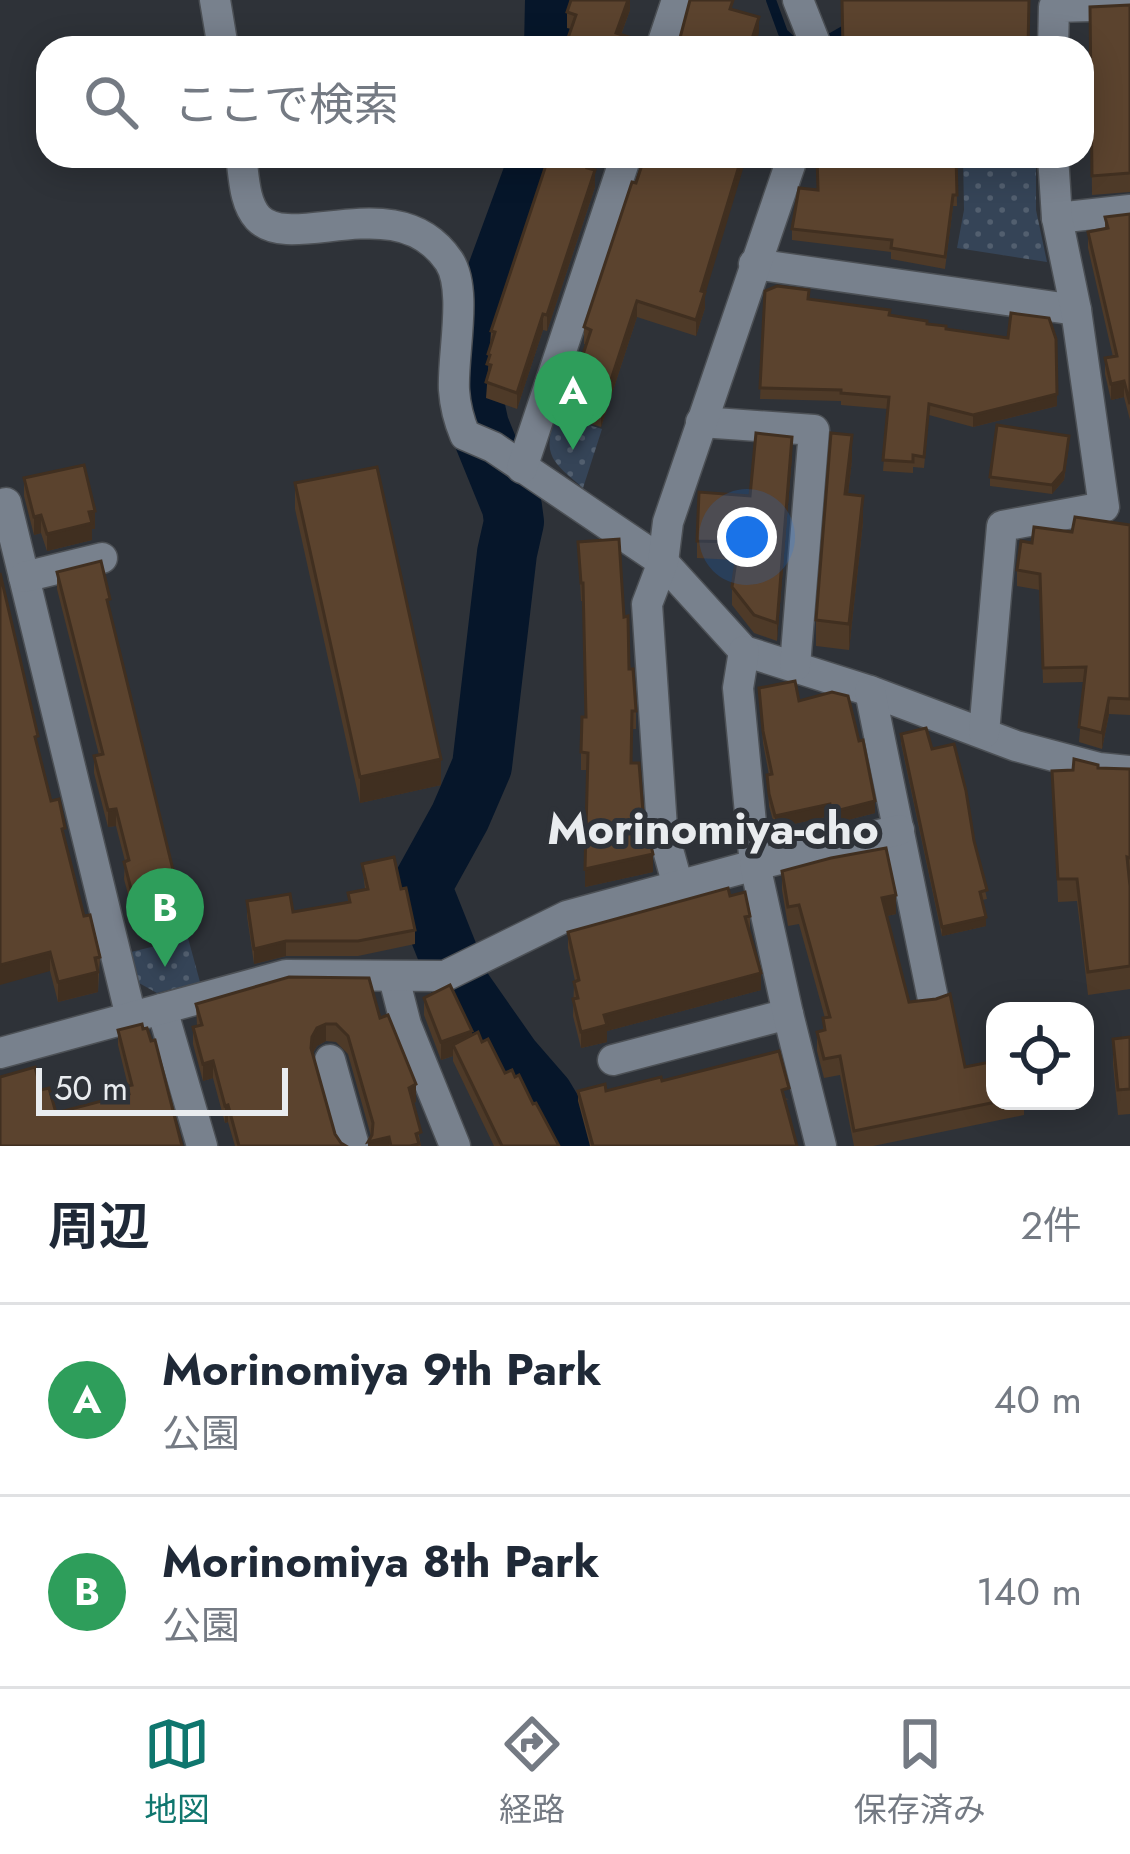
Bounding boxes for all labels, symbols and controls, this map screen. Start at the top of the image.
search box [36,36,1094,168]
icon: search [78,69,144,135]
text: ここで検索 [174,72,399,137]
pin: A [534,351,612,450]
your location [717,507,777,567]
district label: Morinomiya-cho [547,796,879,861]
pin: B [126,868,204,967]
map controls [986,1002,1094,1110]
button: locate [986,1002,1094,1110]
scale bar [36,1062,288,1115]
text: 50 m [54,1065,128,1112]
text: 周辺 [48,1189,150,1263]
text: 2件 [1021,1197,1082,1254]
text: Morinomiya 9th Park [162,1337,601,1402]
text: A [73,1371,101,1428]
text: 40 m [994,1371,1082,1428]
text: 公園 [162,1405,240,1462]
text: Morinomiya 8th Park [162,1529,600,1594]
text: B [74,1563,100,1620]
text: 140 m [976,1563,1082,1620]
text: 公園 [162,1597,240,1654]
tab: 地図 [144,1711,210,1833]
tab: 経路 [499,1711,565,1833]
tab: 保存済み [854,1711,986,1833]

